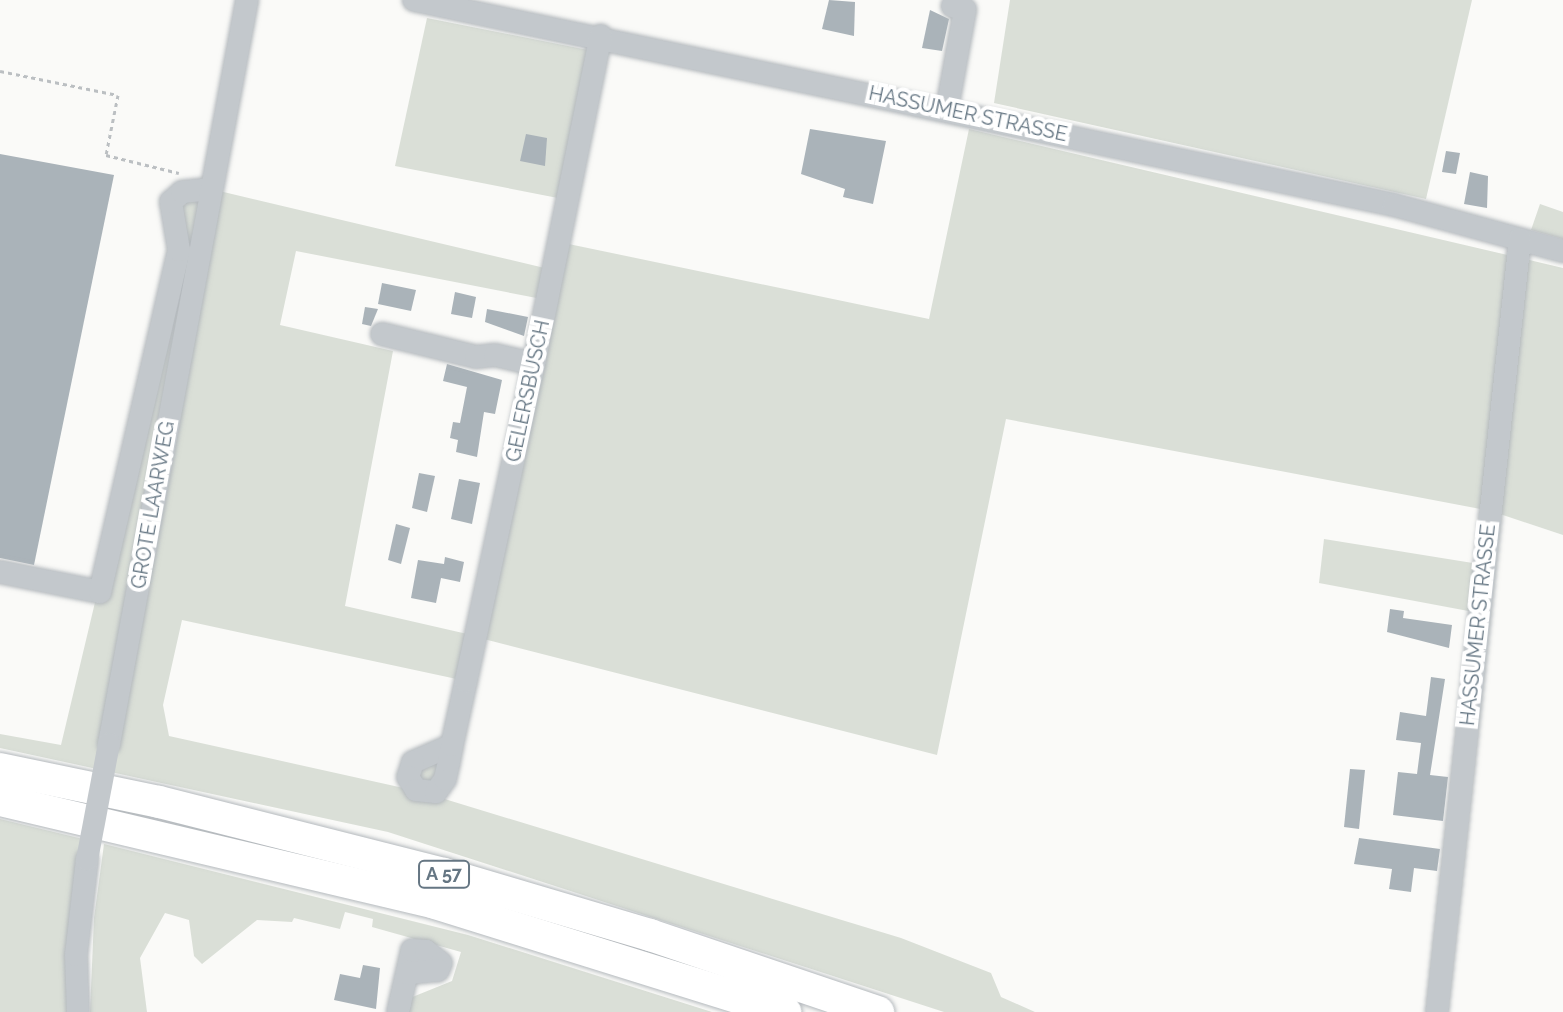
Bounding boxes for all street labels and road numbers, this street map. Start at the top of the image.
street label: HASSUMER STRASSE [867,81,1069,147]
street label: GELERSBUSCH [501,318,555,464]
street label: GROTE LAARWEG [126,419,180,591]
street label: HASSUMER STRASSE [1455,523,1501,727]
road number: A 57 [416,860,472,888]

